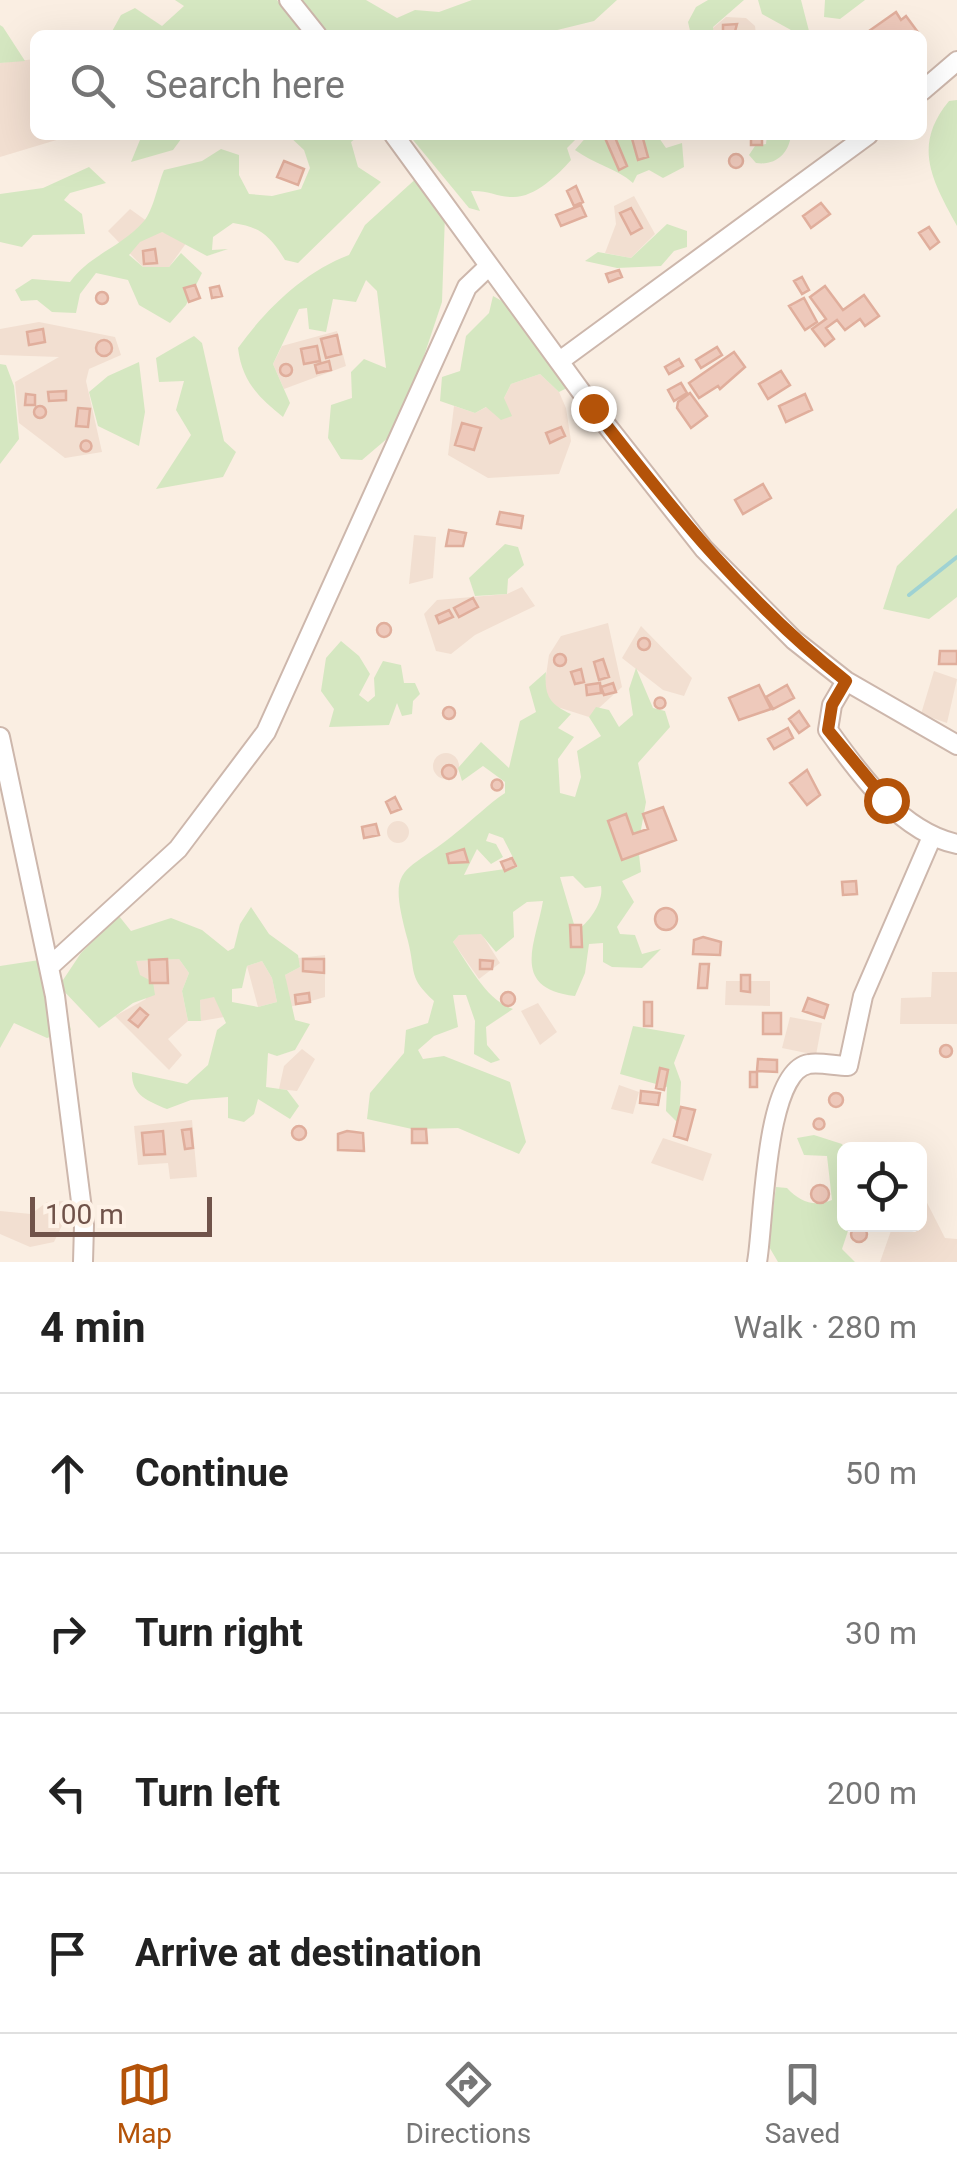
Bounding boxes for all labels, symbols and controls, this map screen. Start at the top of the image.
search box [30,30,927,140]
icon: search [65,58,120,113]
text: Search here [145,63,345,107]
route end [571,386,617,432]
route start [864,778,910,824]
map controls [837,1142,927,1232]
button: locate [837,1142,927,1232]
scale bar [30,1192,212,1236]
text: 100 m [45,1198,124,1231]
text: 4 min [40,1303,146,1352]
text: Walk · 280 m [734,1308,917,1346]
icon: ahead [40,1446,95,1501]
text: Continue [135,1451,289,1495]
text: 50 m [845,1454,917,1492]
icon: right [40,1606,95,1661]
text: Turn right [135,1611,303,1655]
text: 30 m [845,1614,917,1652]
icon: left [40,1766,95,1821]
text: Turn left [135,1771,280,1815]
text: 200 m [827,1774,917,1812]
icon: arrive [40,1926,95,1981]
text: Arrive at destination [135,1931,482,1975]
tab: Map [117,2057,172,2150]
tab: Directions [405,2057,531,2150]
tab: Saved [765,2057,840,2150]

